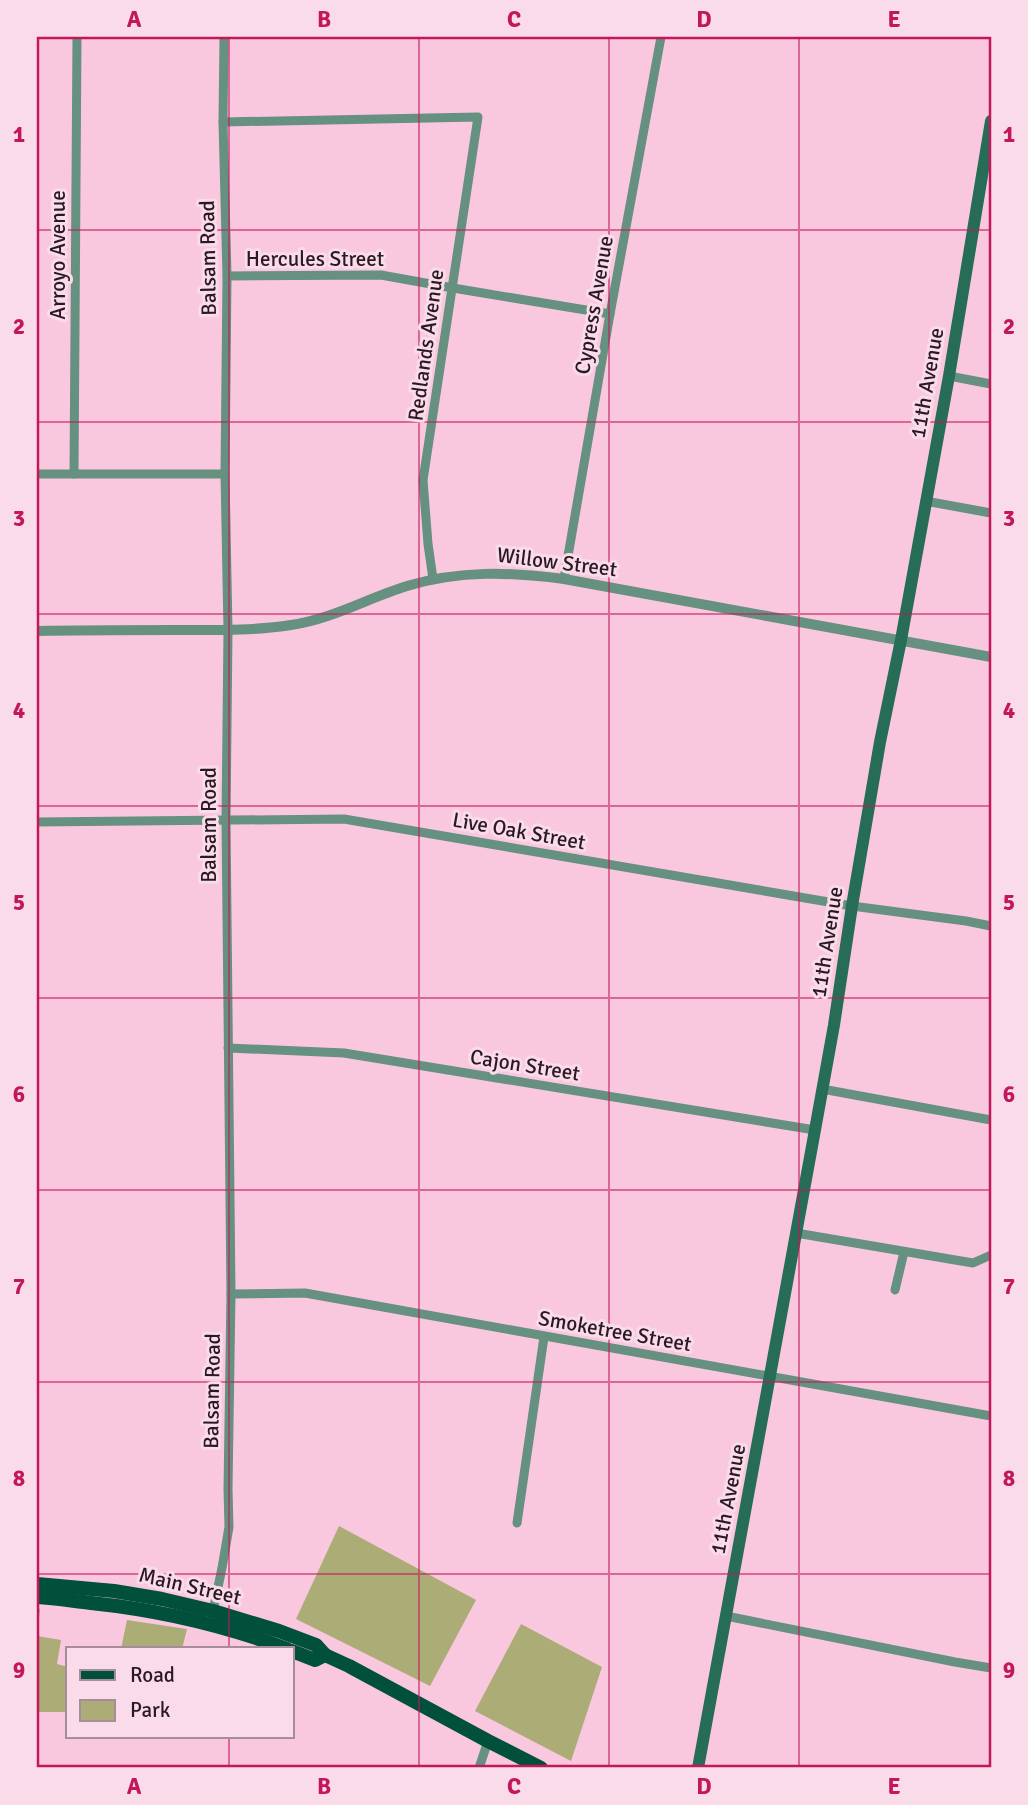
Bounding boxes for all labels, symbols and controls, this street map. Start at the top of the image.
text: A [127,5,142,34]
text: B [317,5,331,34]
text: C [507,5,521,34]
text: D [696,5,712,34]
text: E [887,5,901,34]
text: 1 [13,120,25,149]
text: 1 [1003,120,1015,149]
street label: Arroyo Avenue [45,190,71,320]
street label: Balsam Road [194,200,222,316]
street label: Cypress Avenue [569,234,619,376]
street label: Hercules Street [246,246,384,272]
street label: Redlands Avenue [402,267,450,423]
text: 2 [13,312,25,341]
text: 2 [1003,312,1015,341]
street label: 11th Avenue [904,326,950,440]
text: 3 [13,504,25,533]
text: 3 [1003,504,1015,533]
street label: Willow Street [496,542,618,582]
text: 4 [13,696,25,725]
text: 4 [1003,696,1015,725]
street label: Balsam Road [196,767,222,883]
street label: Live Oak Street [450,807,588,855]
street label: 11th Avenue [805,885,849,999]
text: 5 [13,888,25,917]
text: 5 [1003,888,1015,917]
street label: Cajon Street [468,1043,582,1087]
text: 6 [13,1080,25,1109]
text: 6 [1003,1080,1015,1109]
text: 7 [13,1272,25,1301]
text: 7 [1003,1272,1015,1301]
street label: Smoketree Street [536,1305,694,1357]
street label: Balsam Road [198,1333,226,1449]
street label: 11th Avenue [705,1442,751,1556]
text: 8 [13,1464,25,1493]
text: 8 [1003,1464,1015,1493]
street label: Main Street [136,1562,244,1610]
legend [66,1647,294,1738]
text: 9 [13,1656,25,1685]
text: 9 [1003,1656,1015,1685]
text: Road [130,1662,175,1688]
text: Park [130,1697,171,1723]
text: A [127,1772,142,1801]
text: B [317,1772,331,1801]
text: C [507,1772,521,1801]
text: D [696,1772,712,1801]
text: E [887,1772,901,1801]

